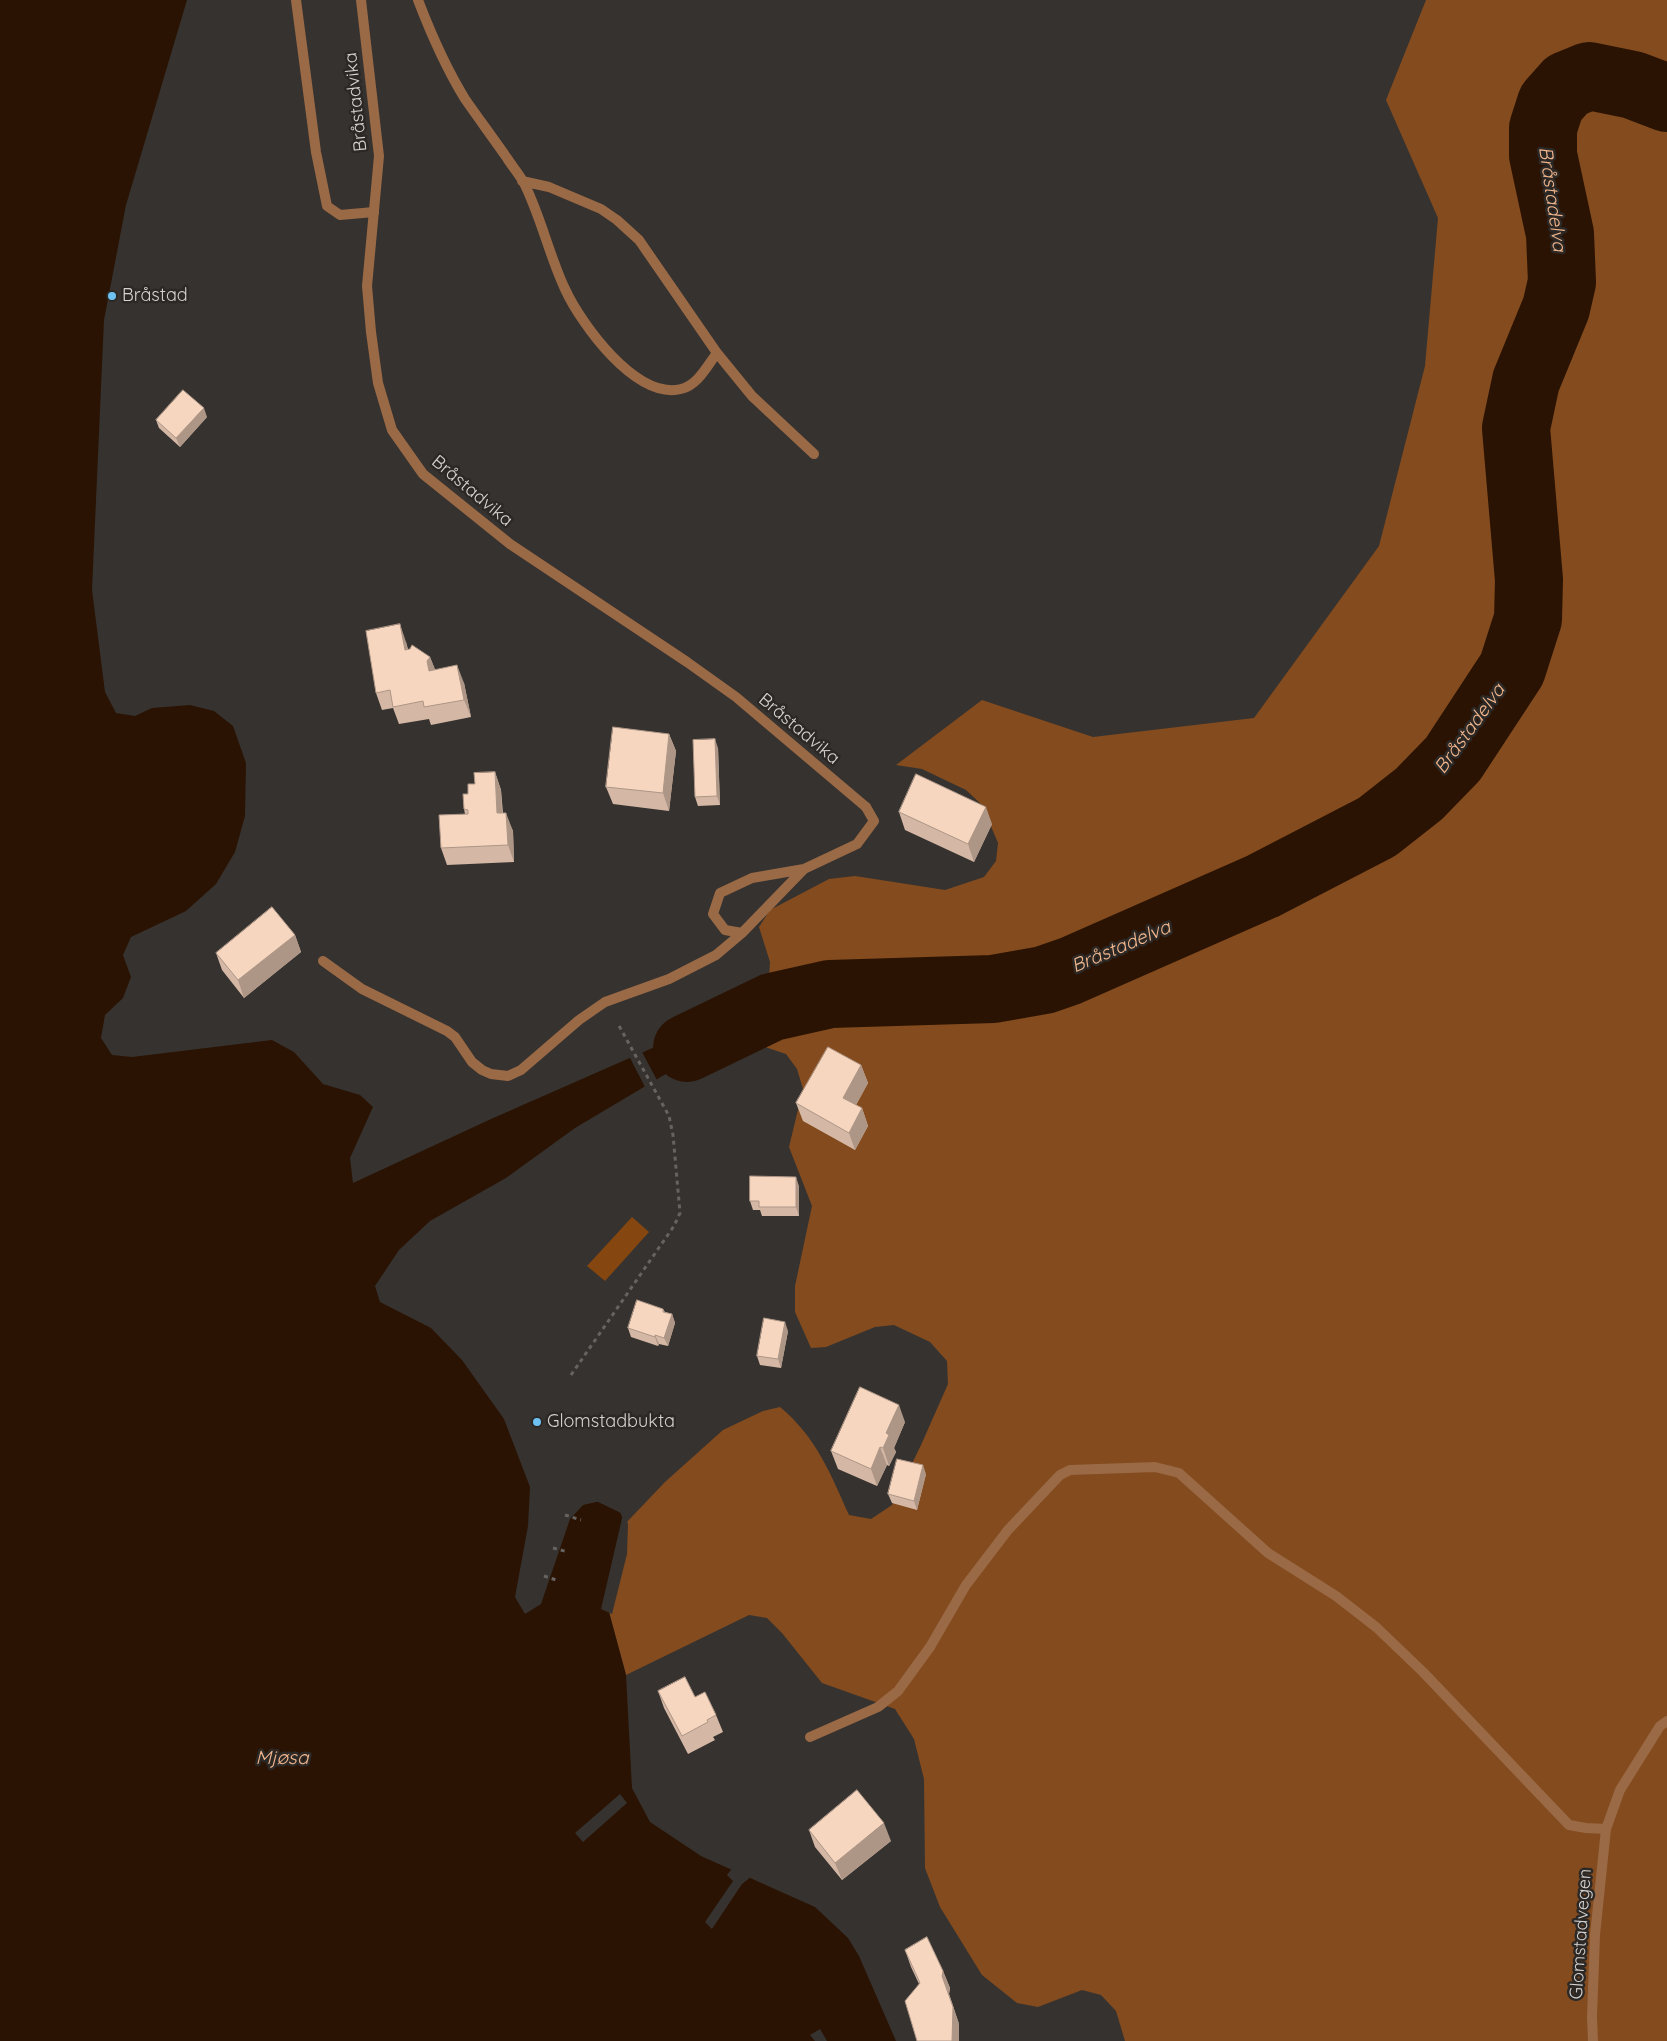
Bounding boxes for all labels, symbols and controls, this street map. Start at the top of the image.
street label: Bråstadvika [340,51,372,153]
water label: Bråstadelva [1533,145,1571,253]
place label: Bråstad [122,285,188,307]
marker: Bråstad [106,290,118,302]
street label: Bråstadvika [427,451,517,531]
water label: Bråstadelva [1430,680,1510,778]
street label: Bråstadvika [754,689,844,769]
water label: Bråstadelva [1068,916,1174,978]
place label: Glomstadbukta [547,1411,675,1433]
marker: Glomstadbukta [531,1416,543,1428]
water label: Mjøsa [256,1747,308,1769]
street label: Glomstadvegen [1566,1868,1596,2000]

